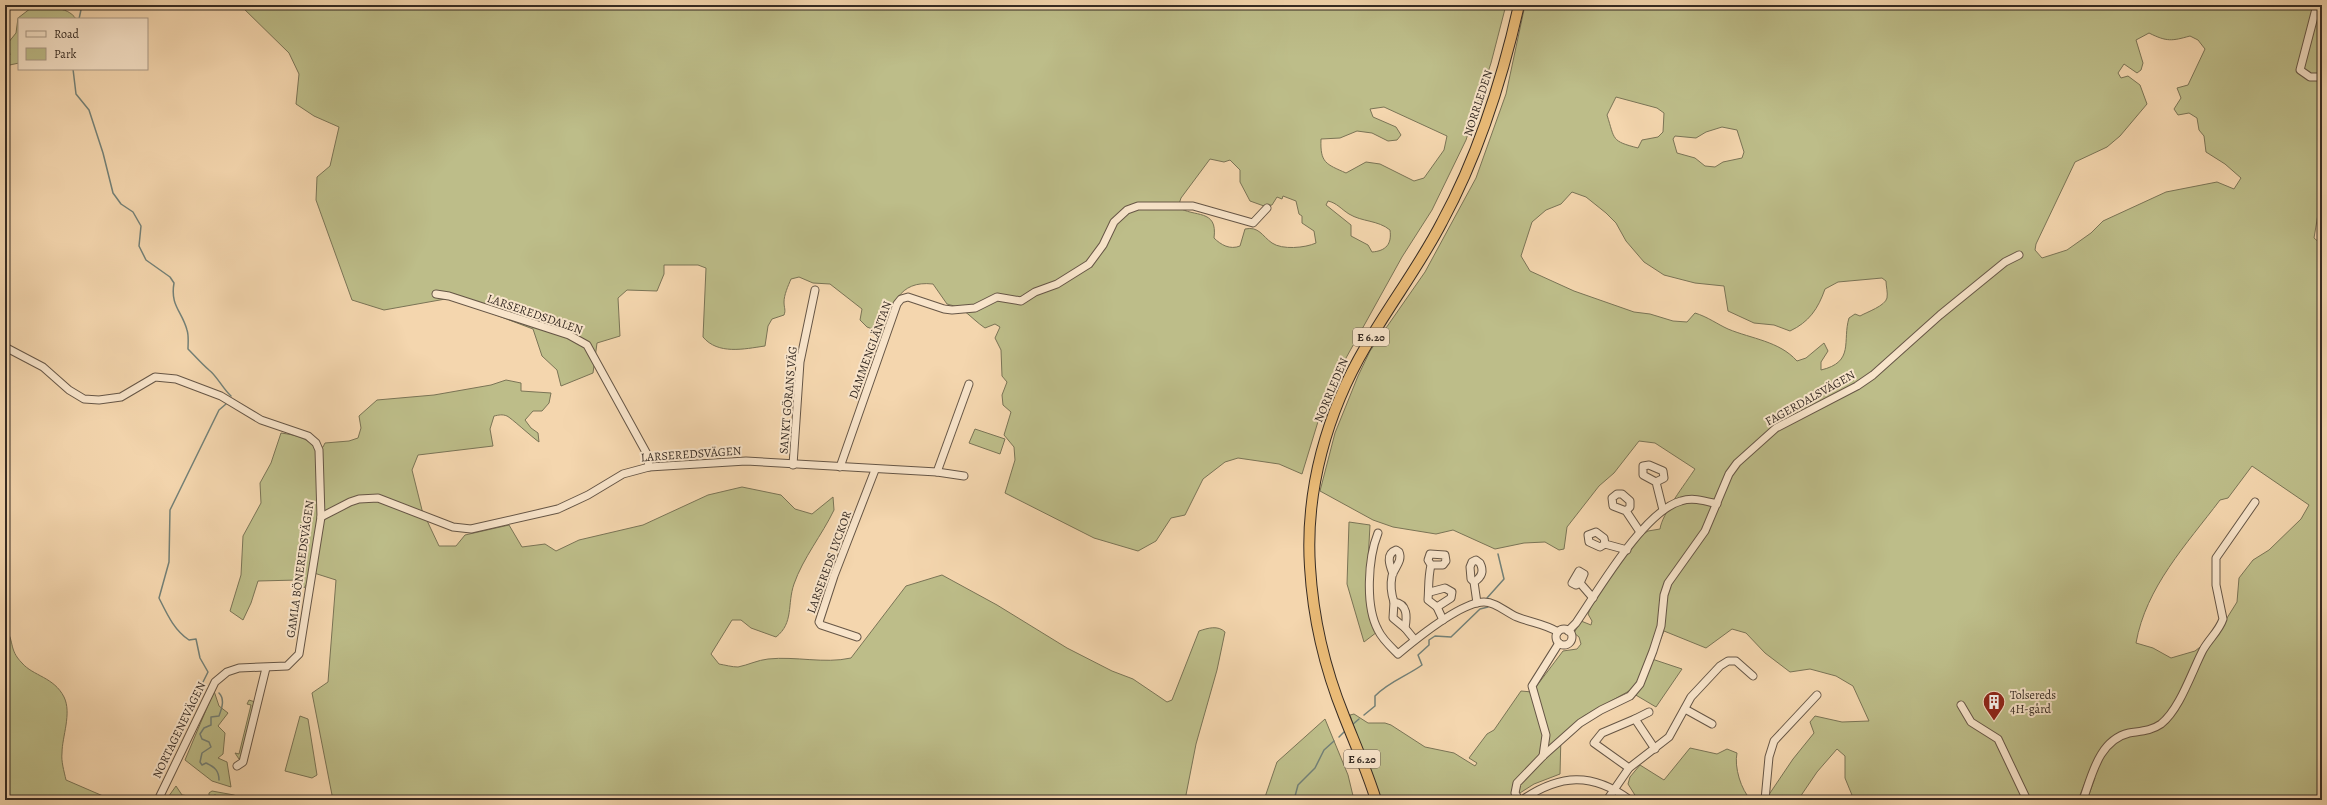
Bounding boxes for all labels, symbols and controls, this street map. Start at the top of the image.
legend [18,18,148,70]
text: Road [54,26,80,42]
text: Park [54,46,77,62]
street label: NORRLEDEN [1460,68,1496,138]
street label: LARSEREDSDALEN [485,290,585,338]
street label: DAMMENGLÄNTAN [845,299,895,401]
road number: E 6.20 [1353,328,1389,346]
street label: SANKT GÖRANS VÄG [775,345,801,455]
street label: NORRLEDEN [1310,355,1352,425]
street label: FAGERDALSVÄGEN [1762,366,1858,429]
street label: LARSEREDSVÄGEN [640,442,742,465]
street label: GAMLA BÖNEREDSVÄGEN [282,499,318,639]
street label: LARSEREDS LYCKOR [803,508,855,616]
street label: NORTAGENEVÄGEN [149,679,210,781]
place label: Tolsereds 4H-gård [2010,687,2056,717]
building icon: Tolsereds 4H-gård [1981,689,2007,722]
road number: E 6.20 [1344,750,1380,768]

